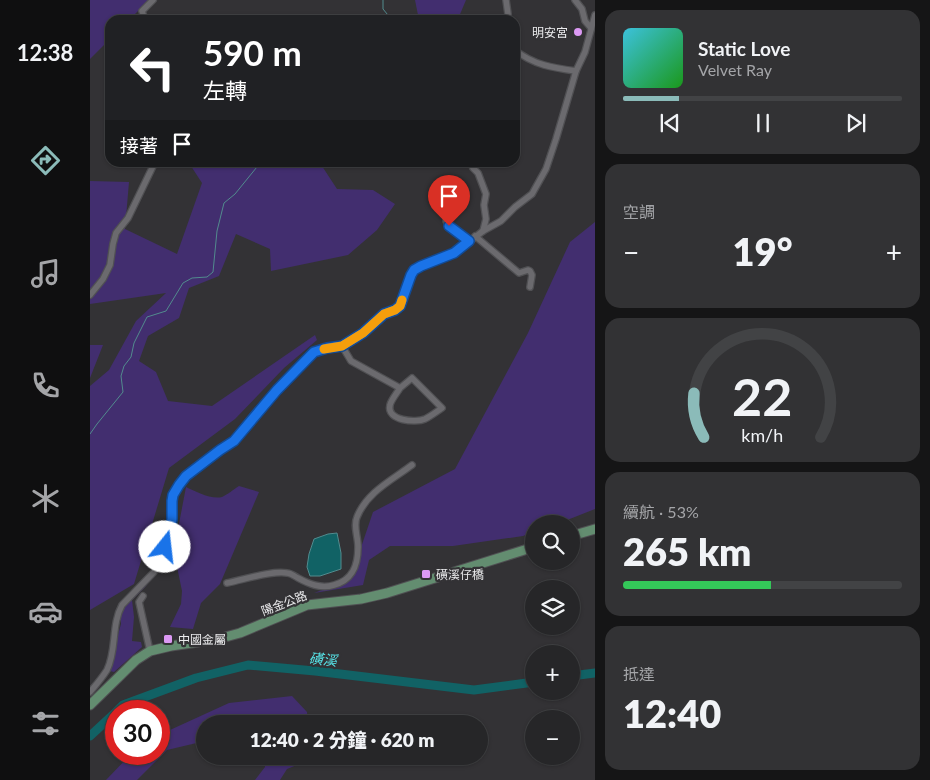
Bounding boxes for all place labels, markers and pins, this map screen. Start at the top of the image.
place label: 明安宮 [532,25,568,40]
marker: 明安宮 [572,26,584,38]
pin [428,175,470,226]
place label: 磺溪仔橋 [436,567,484,582]
marker: 磺溪仔橋 [420,568,432,580]
place label: 中國金屬 [178,632,226,647]
marker: 中國金屬 [162,633,174,645]

